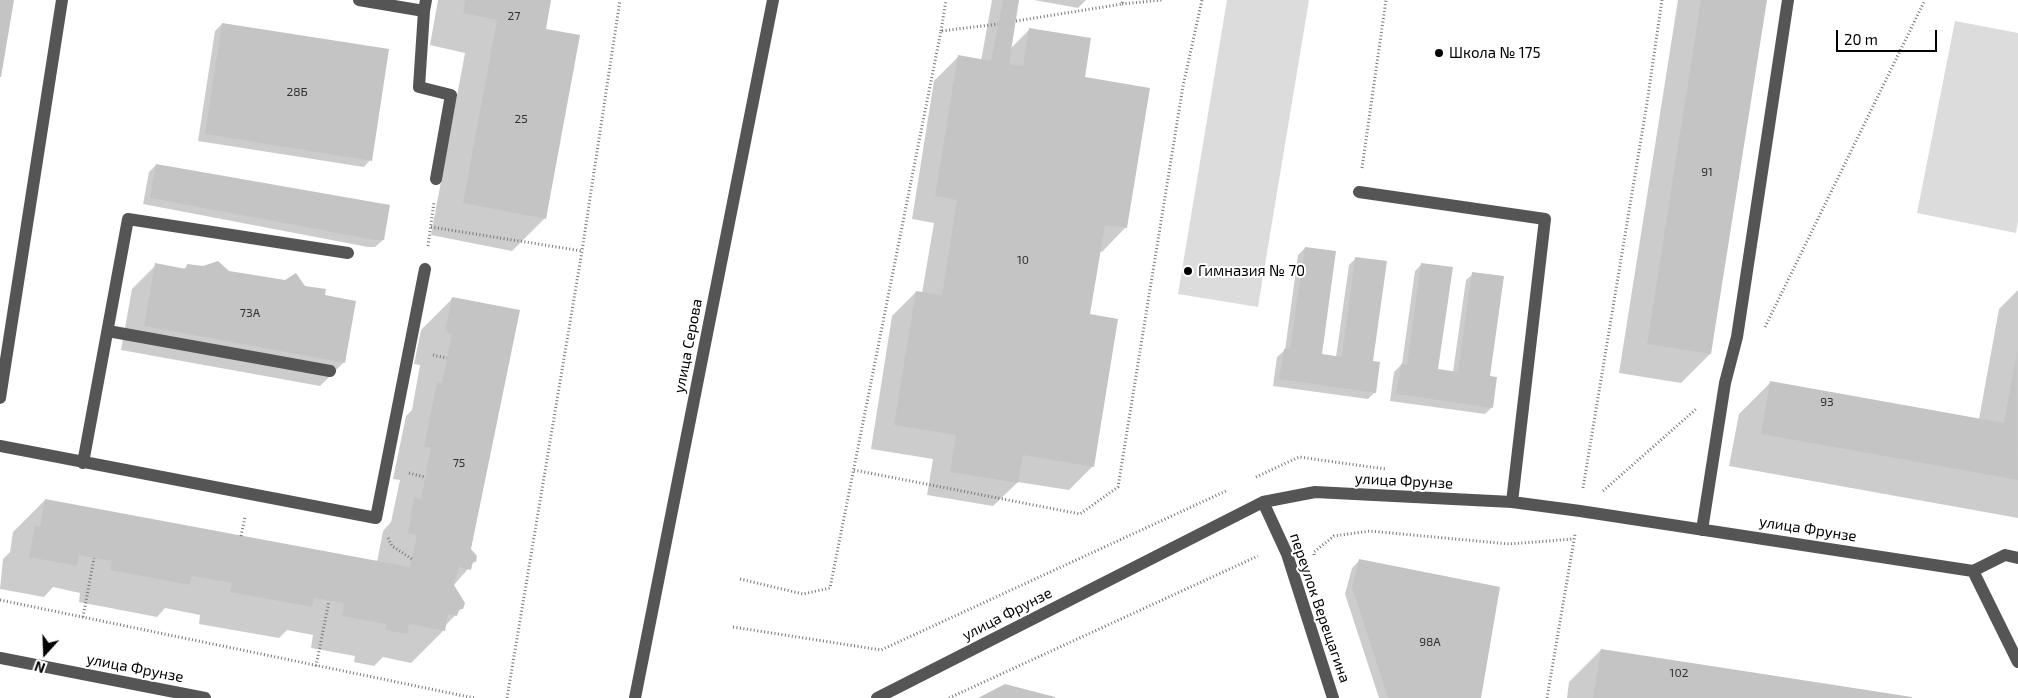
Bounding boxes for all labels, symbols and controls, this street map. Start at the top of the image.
house number: 27 [508,9,520,23]
scale bar [1838,20,1939,52]
text: 20 m [1844,30,1878,48]
place label: Школа № 175 [1449,44,1540,62]
marker: Школа № 175 [1433,47,1445,59]
house number: 28Б [286,85,308,99]
house number: 25 [514,112,528,126]
house number: 91 [1701,165,1713,179]
house number: 10 [1017,253,1029,267]
place label: Гимназия № 70 [1198,262,1305,280]
marker: Гимназия № 70 [1182,265,1194,277]
street label: улица Серова [670,297,706,395]
house number: 73А [240,306,260,320]
house number: 93 [1820,395,1834,409]
house number: 75 [453,456,465,470]
street label: улица Фрунзе [1354,469,1454,493]
street label: улица Фрунзе [1758,512,1858,546]
street label: переулок Верещагина [1286,531,1354,685]
street label: улица Фрунзе [959,584,1055,644]
north arrow [20,628,70,678]
house number: 98А [1419,635,1441,649]
street label: улица Фрунзе [85,650,185,686]
text: N [32,658,47,677]
house number: 102 [1670,666,1688,680]

